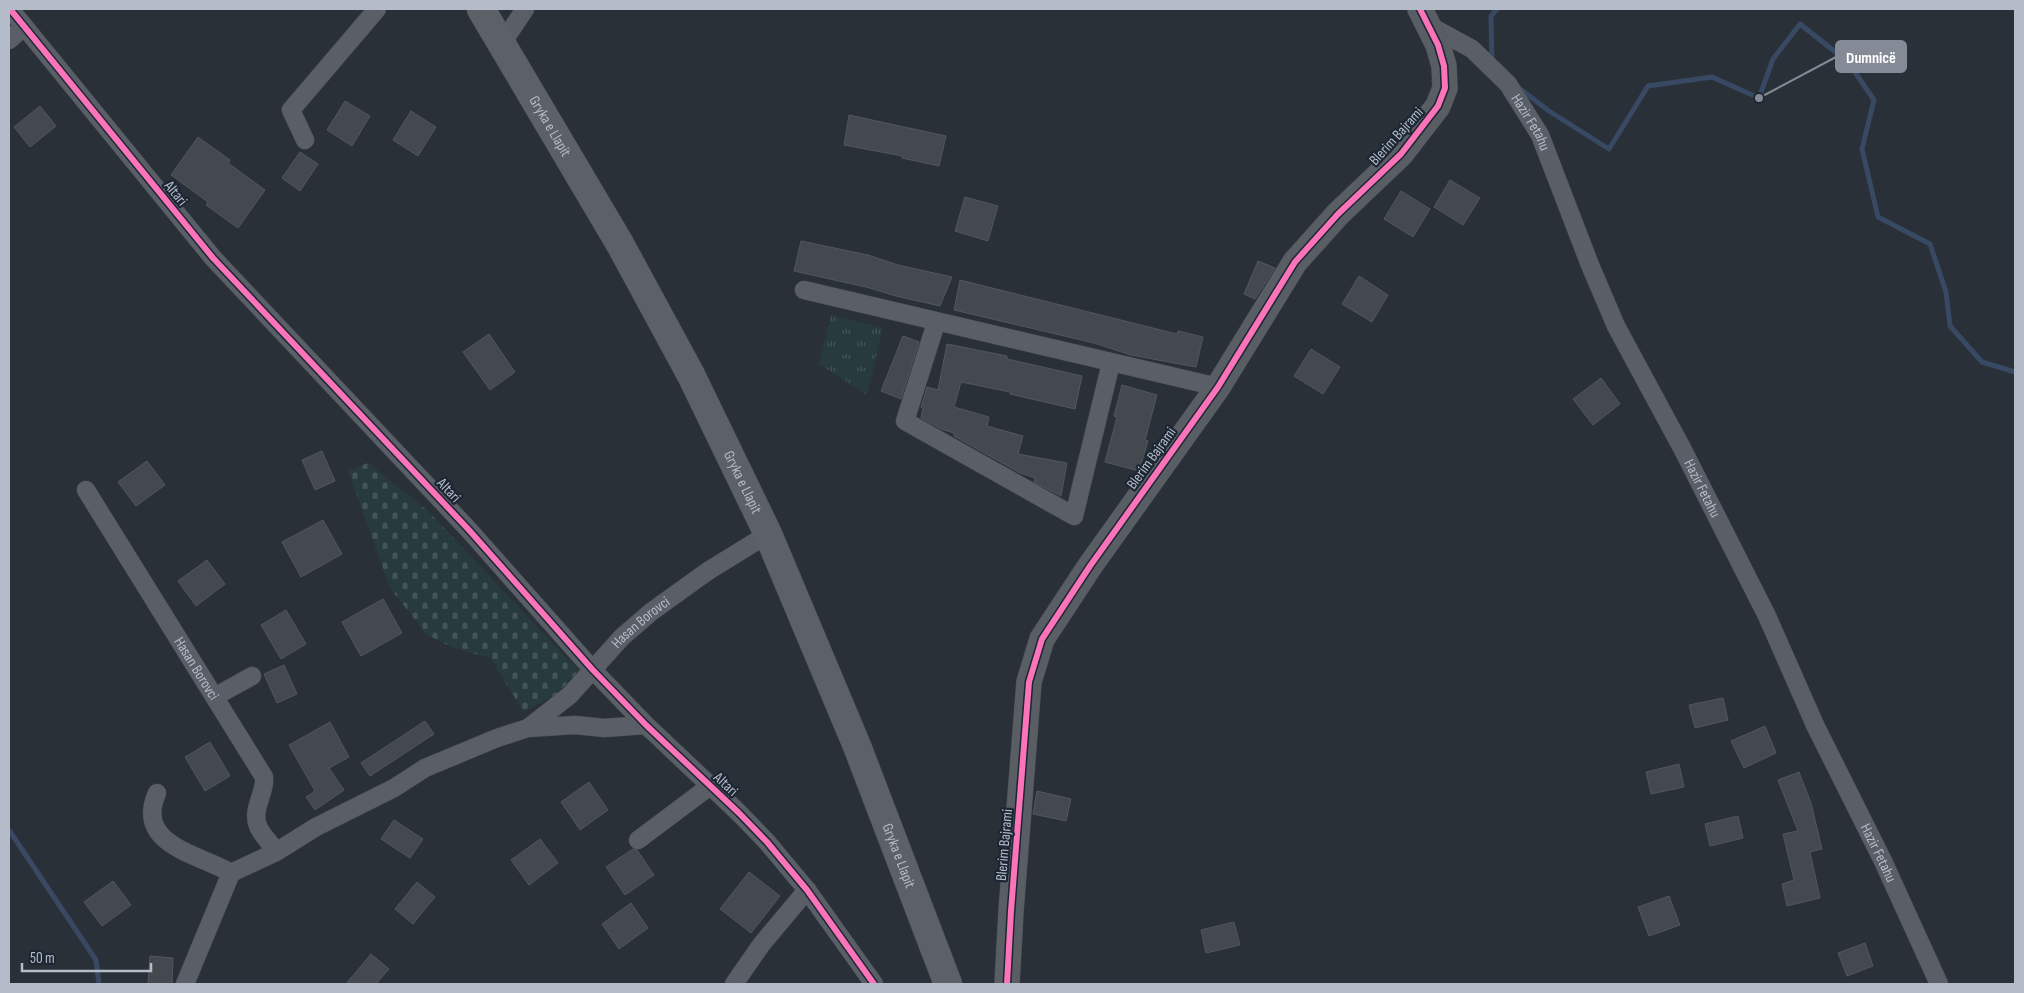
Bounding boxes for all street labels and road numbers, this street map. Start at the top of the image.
street label: Hazir Fetahu [1507,90,1554,153]
street label: Gryka e Llapit [524,92,575,161]
street label: Blerim Bajrami [1365,103,1428,169]
street label: Altari [159,176,192,210]
street label: Blerim Bajrami [1123,423,1180,493]
street label: Gryka e Llapit [719,448,766,517]
street label: Hazir Fetahu [1679,456,1725,521]
street label: Altari [432,473,465,507]
street label: Hasan Borovci [607,592,674,652]
street label: Hasan Borovci [169,634,223,704]
street label: Altari [709,768,742,801]
street label: Blerim Bajrami [992,808,1017,882]
street label: Gryka e Llapit [877,821,920,891]
street label: Hazir Fetahu [1856,821,1900,885]

